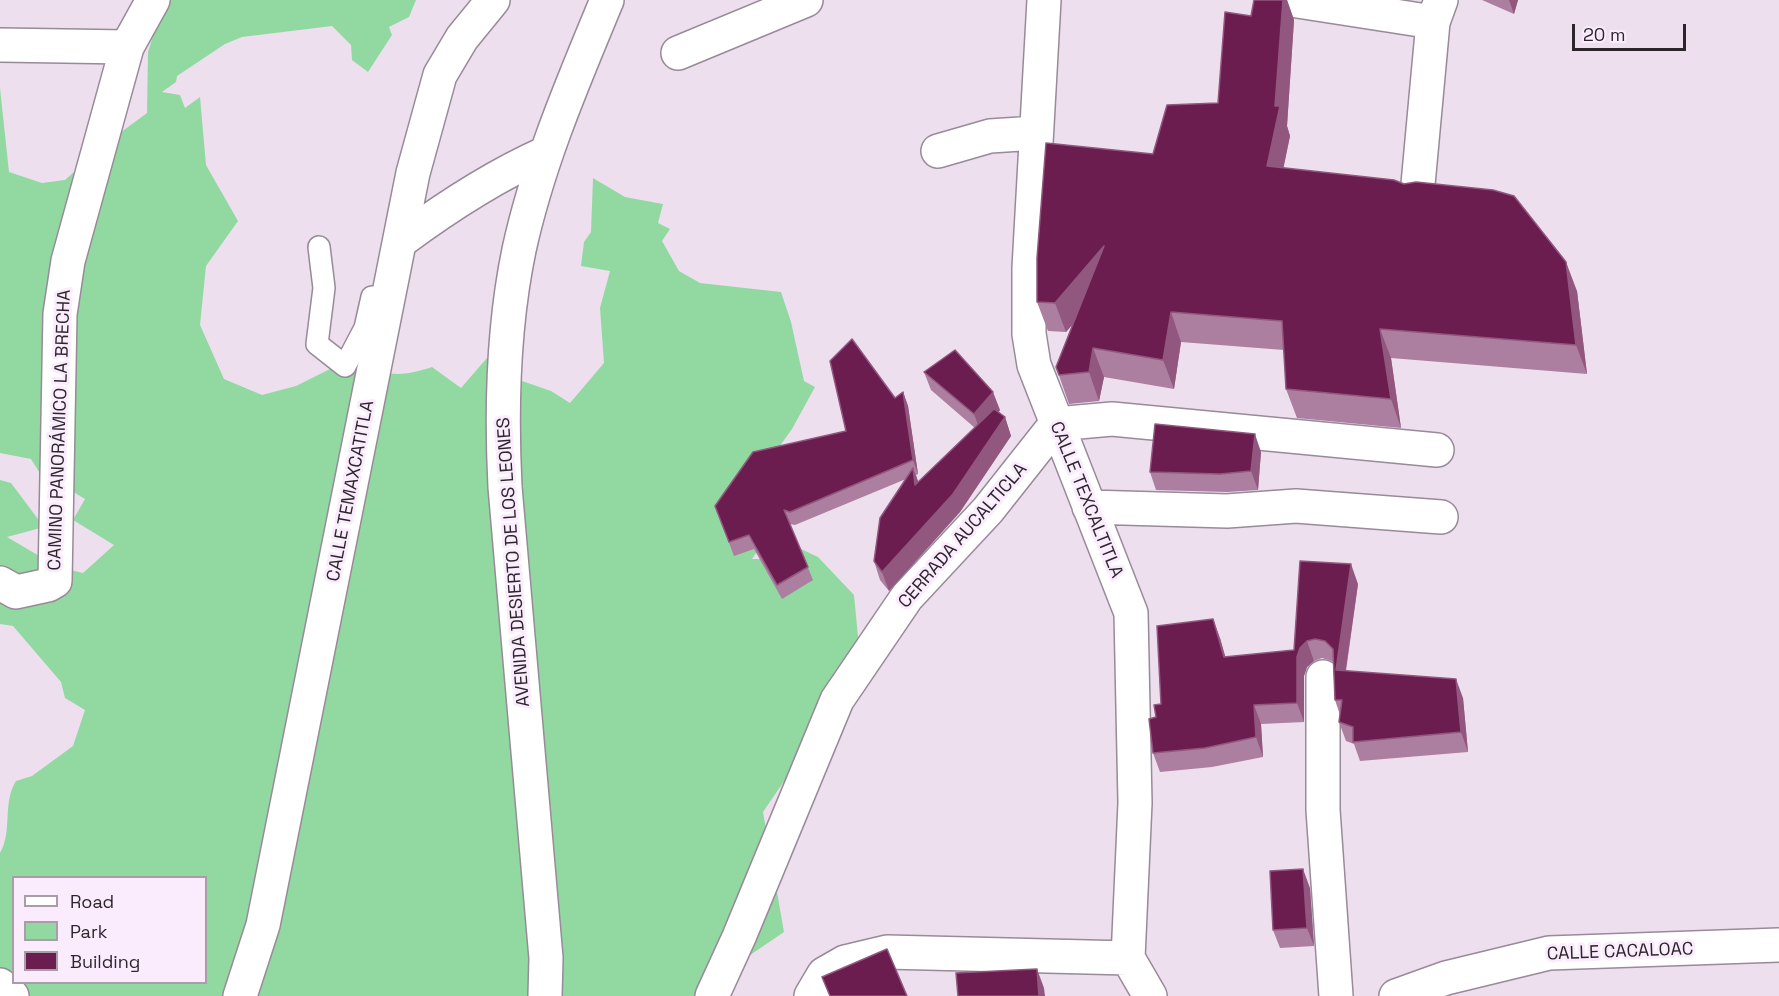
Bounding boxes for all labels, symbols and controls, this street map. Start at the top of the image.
scale bar [1575,12,1689,50]
text: 20 m [1583,23,1626,46]
street label: CAMINO PANORÁMICO LA BRECHA [44,289,76,571]
street label: CALLE TEMAXCATITLA [323,399,379,583]
street label: AVENIDA DESIERTO DE LOS LEONES [493,416,535,708]
street label: CALLE TEXCALTITLA [1045,419,1127,581]
street label: CERRADA AUCALTICLA [894,459,1032,613]
legend [12,876,207,984]
text: Road [70,890,114,913]
text: Park [70,920,107,943]
street label: CALLE CACALOAC [1546,939,1694,965]
text: Building [70,950,140,973]

